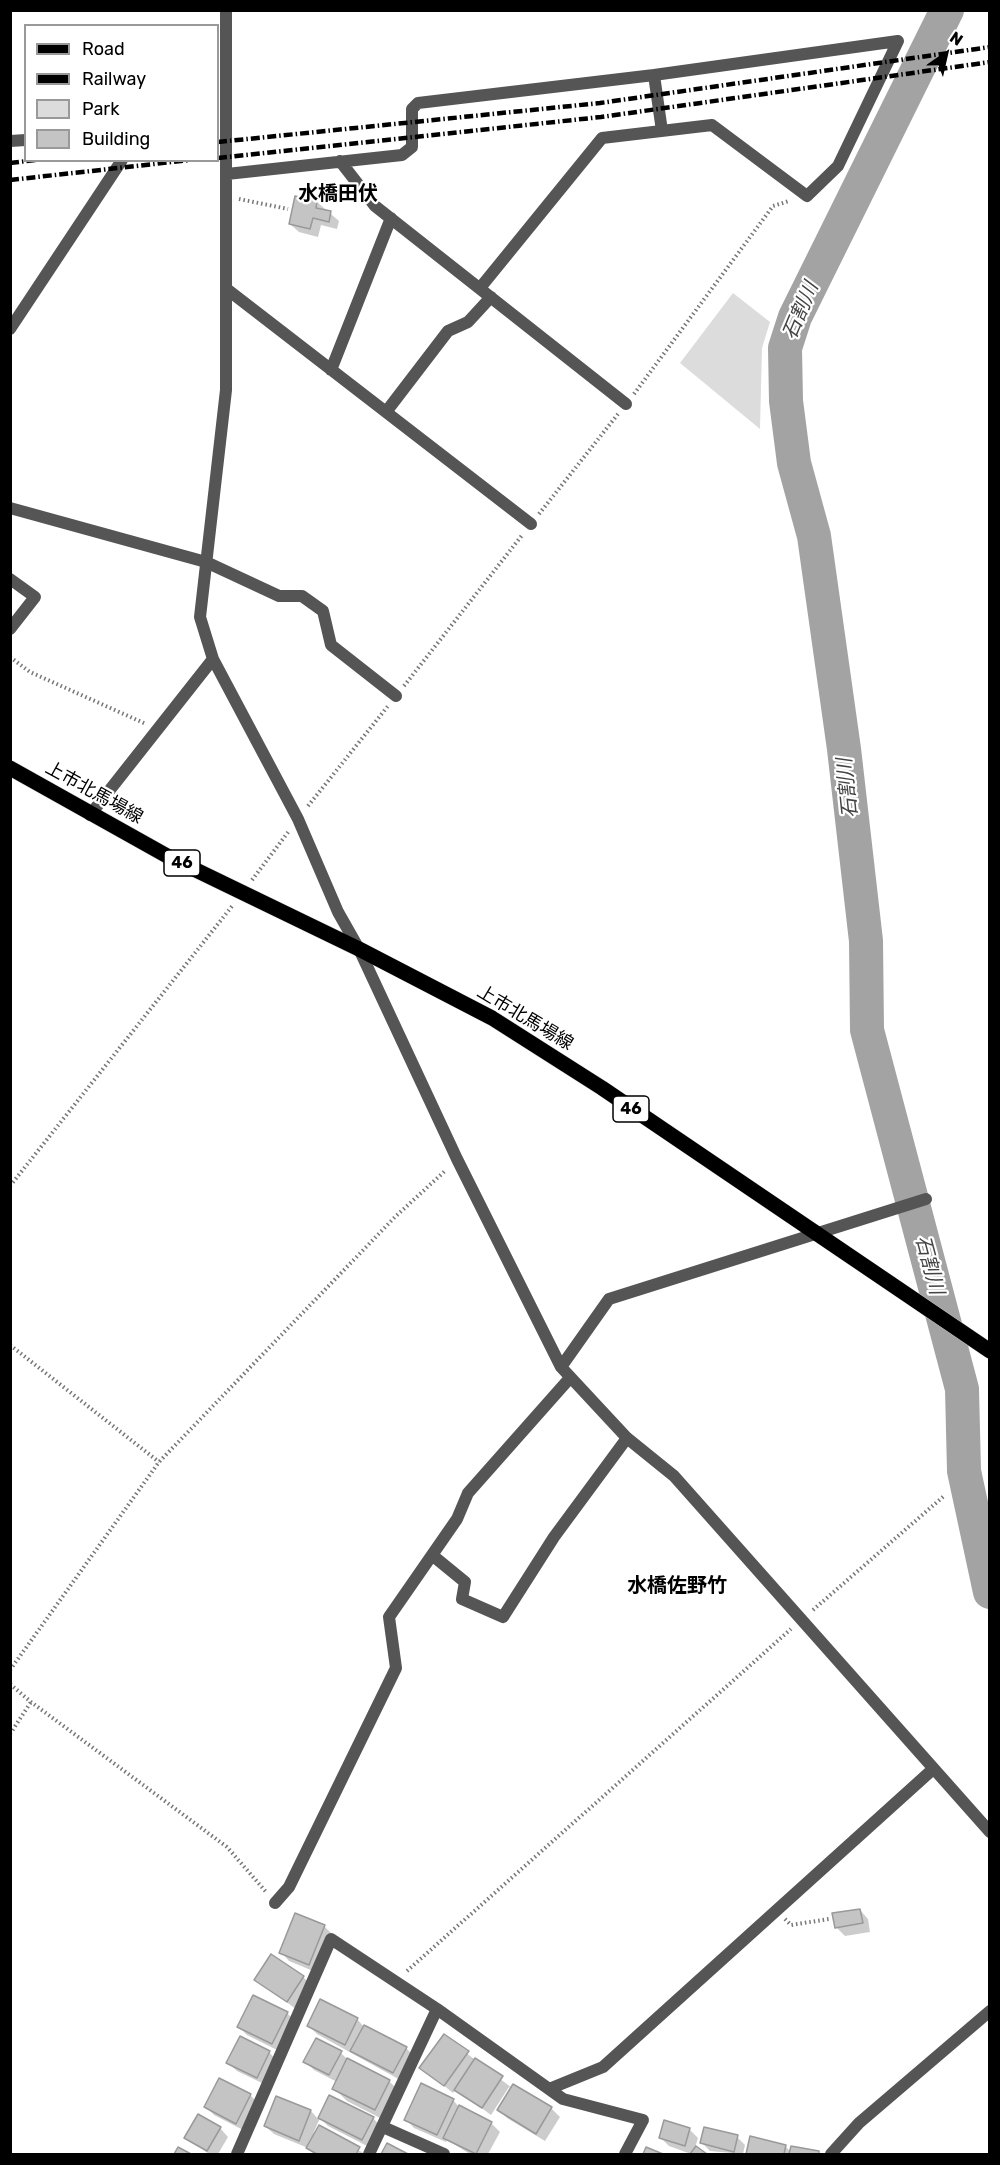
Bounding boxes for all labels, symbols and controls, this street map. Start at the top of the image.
legend [24,24,219,162]
north arrow [916,24,976,84]
text: N [946,28,966,50]
text: Road [82,38,125,60]
text: Railway [82,68,146,90]
text: Park [82,98,119,120]
text: Building [82,128,150,150]
district label: 水橋田伏 [298,182,378,206]
water label: 石割川 [778,279,824,343]
street label: 上市北馬場線 [42,757,146,829]
water label: 石割川 [833,757,863,819]
road number: 46 [164,850,200,876]
street label: 上市北馬場線 [473,981,577,1055]
road number: 46 [613,1096,649,1122]
water label: 石割川 [910,1233,948,1297]
district label: 水橋佐野竹 [627,1574,727,1598]

